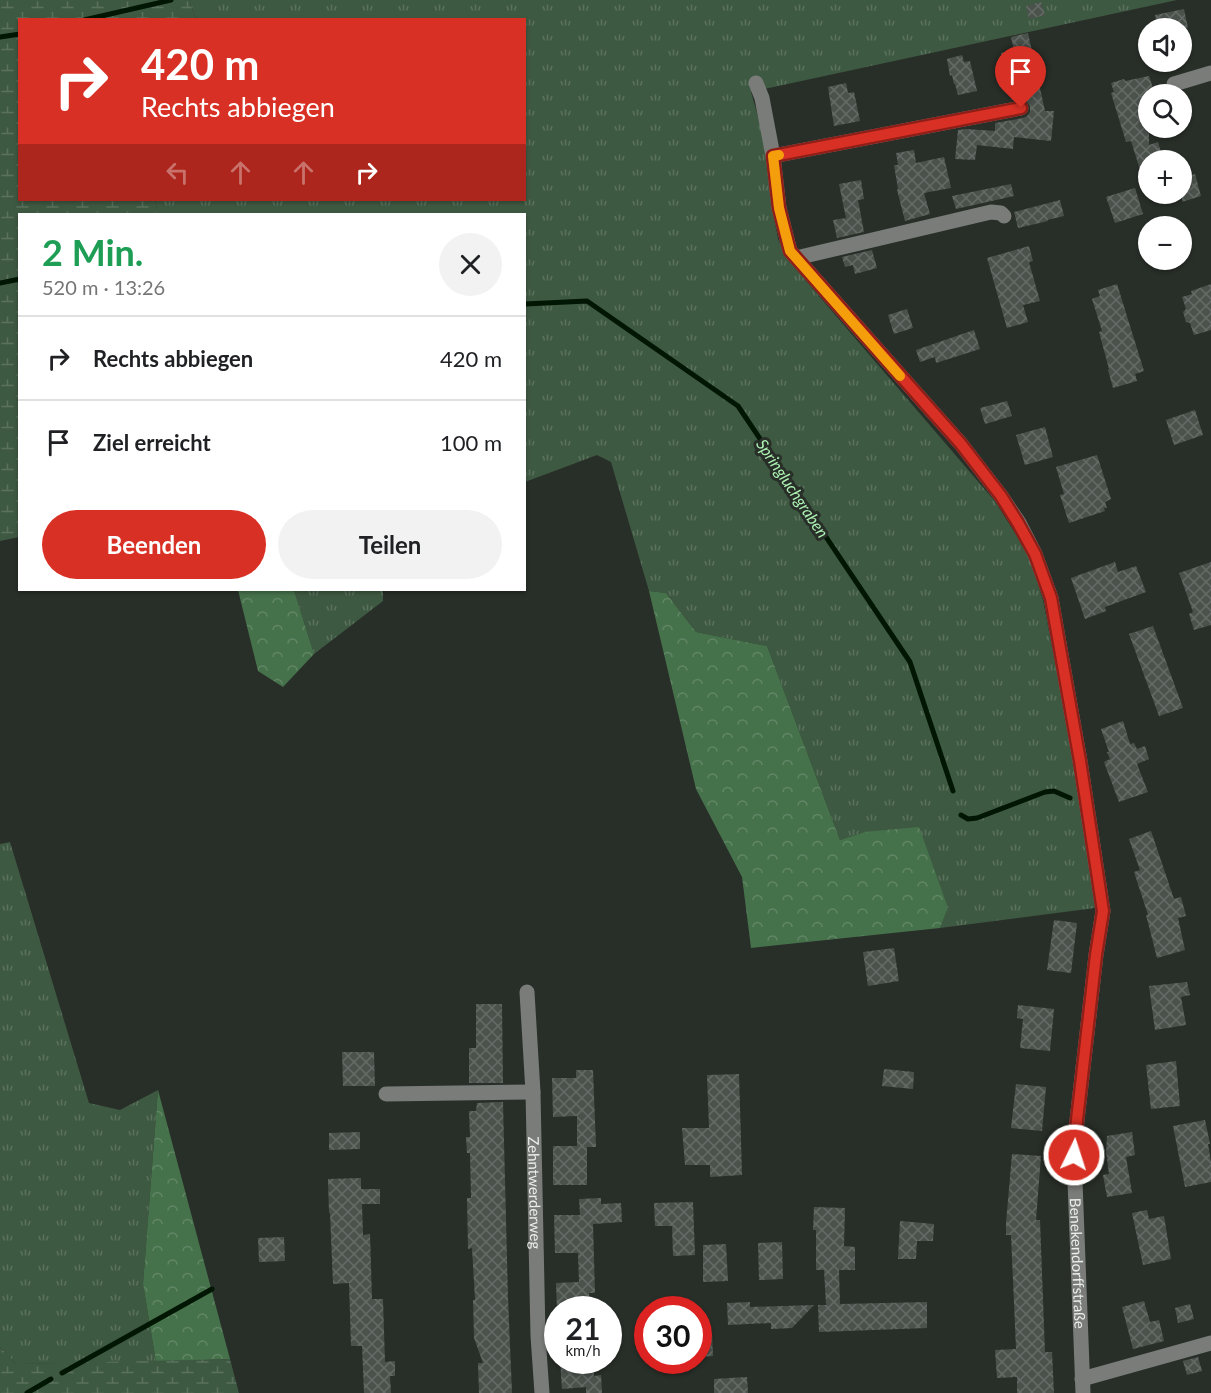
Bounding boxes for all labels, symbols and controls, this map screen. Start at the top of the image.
map controls [1138,18,1192,270]
button: sound [1138,18,1192,72]
text: 420 m [141,39,259,89]
icon: right [42,42,120,120]
pin [995,46,1046,108]
icon: arrive [1004,55,1037,88]
button: search [1138,84,1192,138]
text: Rechts abbiegen [141,90,335,123]
button: + [1138,150,1192,204]
icon: left [161,156,194,189]
icon: ahead [224,156,257,189]
icon: ahead [287,156,320,189]
icon: right [350,156,383,189]
button: − [1138,216,1192,270]
text: 2 Min. [42,230,143,274]
button: close [439,233,502,296]
text: 520 m · 13:26 [42,275,165,299]
icon: right [42,342,75,375]
text: Rechts abbiegen [93,345,253,372]
text: 420 m [440,345,502,372]
icon: arrive [42,426,75,459]
text: Ziel erreicht [93,429,211,456]
text: 100 m [440,429,502,456]
water label: Springluchgraben [753,435,833,541]
button: Beenden [42,510,266,579]
button: Teilen [278,510,502,579]
position arrow [1042,1123,1106,1187]
street label: Zehntwerderweg [525,1136,545,1249]
street label: Benekendorffstraße [1067,1198,1090,1329]
speed limit sign: 30 [634,1296,712,1374]
text: 21 [566,1310,600,1346]
text: km/h [565,1341,601,1359]

